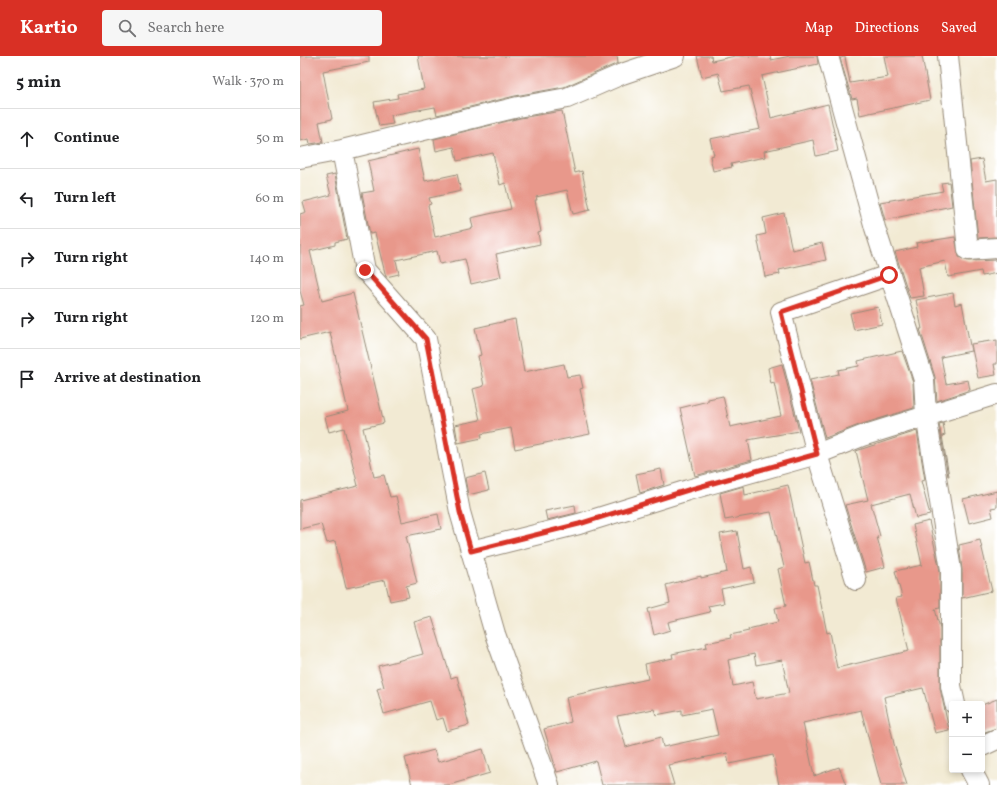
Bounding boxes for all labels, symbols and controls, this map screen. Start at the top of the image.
search box [102,10,382,46]
text: Kartio [20,15,78,41]
icon: search [116,17,138,39]
text: Search here [148,18,224,39]
text: Map [805,19,833,38]
text: Directions [855,19,919,38]
text: Saved [941,19,977,38]
text: 5 min [16,71,61,94]
text: Walk · 370 m [212,73,284,91]
icon: ahead [16,128,38,150]
text: Continue [54,128,119,149]
text: 50 m [256,130,284,148]
icon: left [16,188,38,210]
text: Turn left [54,188,116,209]
text: 60 m [256,190,284,208]
icon: right [16,248,38,270]
text: Turn right [54,248,128,269]
text: 140 m [250,250,284,268]
route end [356,261,374,279]
route start [880,266,898,284]
icon: right [16,308,38,330]
text: Turn right [54,308,128,329]
text: 120 m [250,310,284,328]
icon: arrive [16,368,38,390]
text: Arrive at destination [54,368,201,389]
map controls [949,701,985,773]
button: + [949,701,985,737]
button: − [949,737,985,773]

